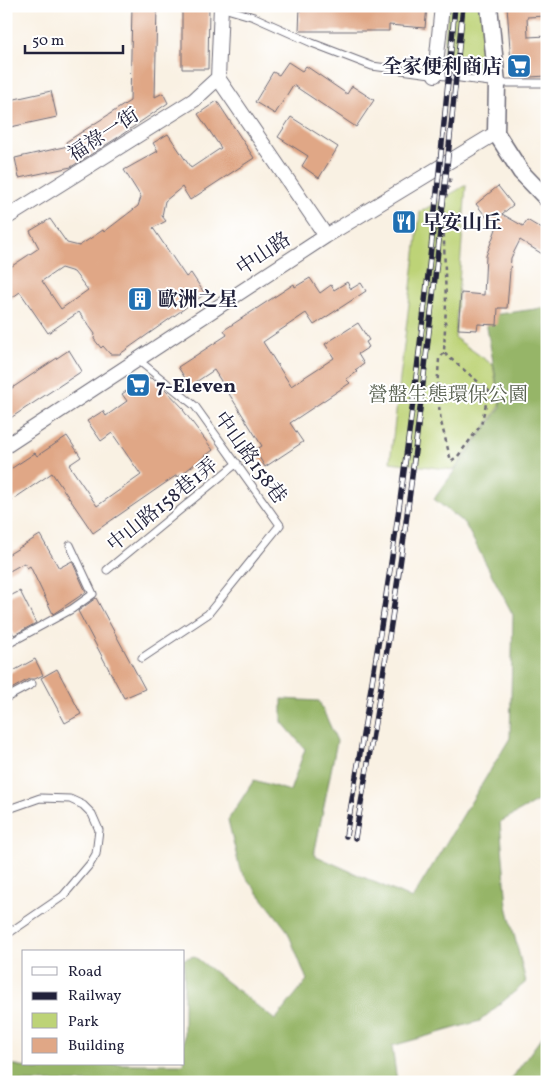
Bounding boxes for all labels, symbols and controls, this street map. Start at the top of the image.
scale bar [25,22,122,54]
text: 50 m [32,31,64,52]
supermarket icon: 全家便利商店 [506,53,532,79]
place label: 全家便利商店 [382,54,502,82]
street label: 福祿一街 [63,102,145,169]
restaurant icon: 早安山丘 [391,209,417,235]
place label: 早安山丘 [422,210,502,238]
street label: 中山路 [231,226,297,283]
building icon: 歐洲之星 [127,286,153,312]
place label: 歐洲之星 [158,287,238,315]
supermarket icon: 7-Eleven [125,372,151,398]
place label: 7-Eleven [156,373,236,401]
park label: 營盤生態環保公園 [368,382,528,410]
street label: 中山路158巷 [206,406,292,510]
street label: 中山路158巷1弄 [102,452,225,559]
legend [22,950,185,1066]
text: Road [68,962,102,983]
text: Railway [68,986,121,1007]
text: Park [68,1012,99,1033]
text: Building [68,1036,125,1057]

